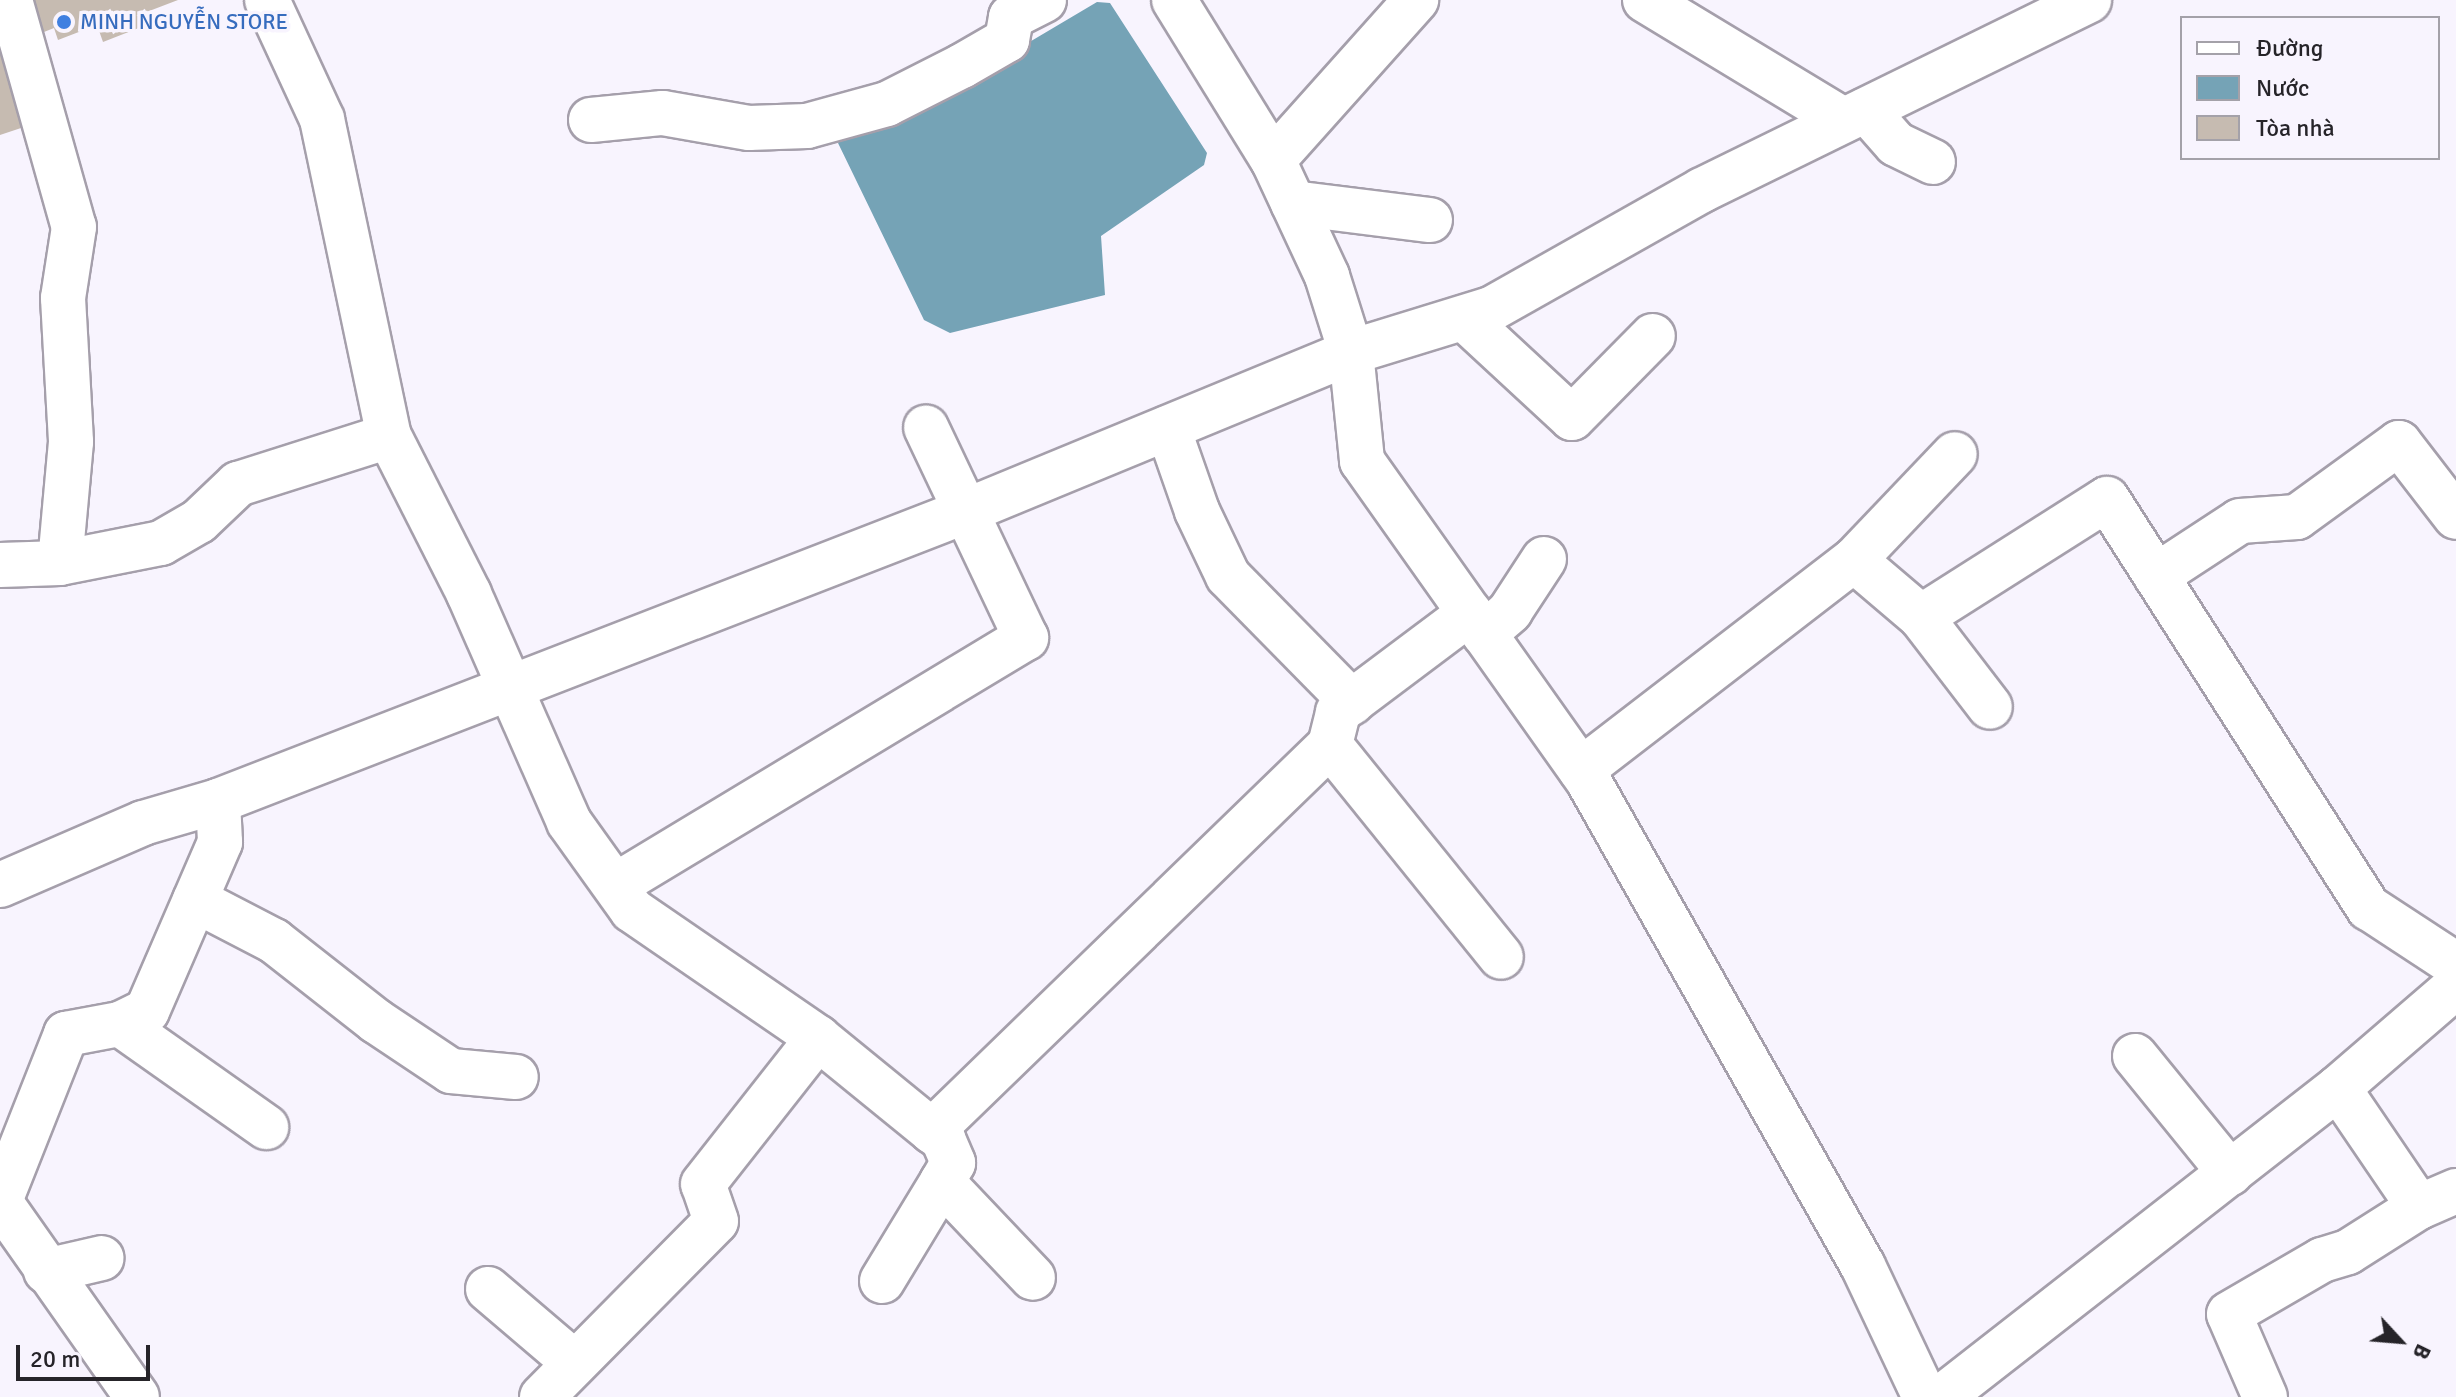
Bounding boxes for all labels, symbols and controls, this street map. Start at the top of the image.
place label: MINH NGUYỄN STORE [80,9,288,35]
marker: MINH NGUYỄN STORE [55,13,73,31]
legend [2180,16,2440,160]
text: Đường [2256,33,2323,63]
text: Nước [2256,73,2309,103]
text: Tòa nhà [2256,113,2335,143]
north arrow [2360,1301,2440,1381]
scale bar [20,1329,154,1379]
text: B [2407,1340,2437,1364]
text: 20 m [30,1344,80,1374]

